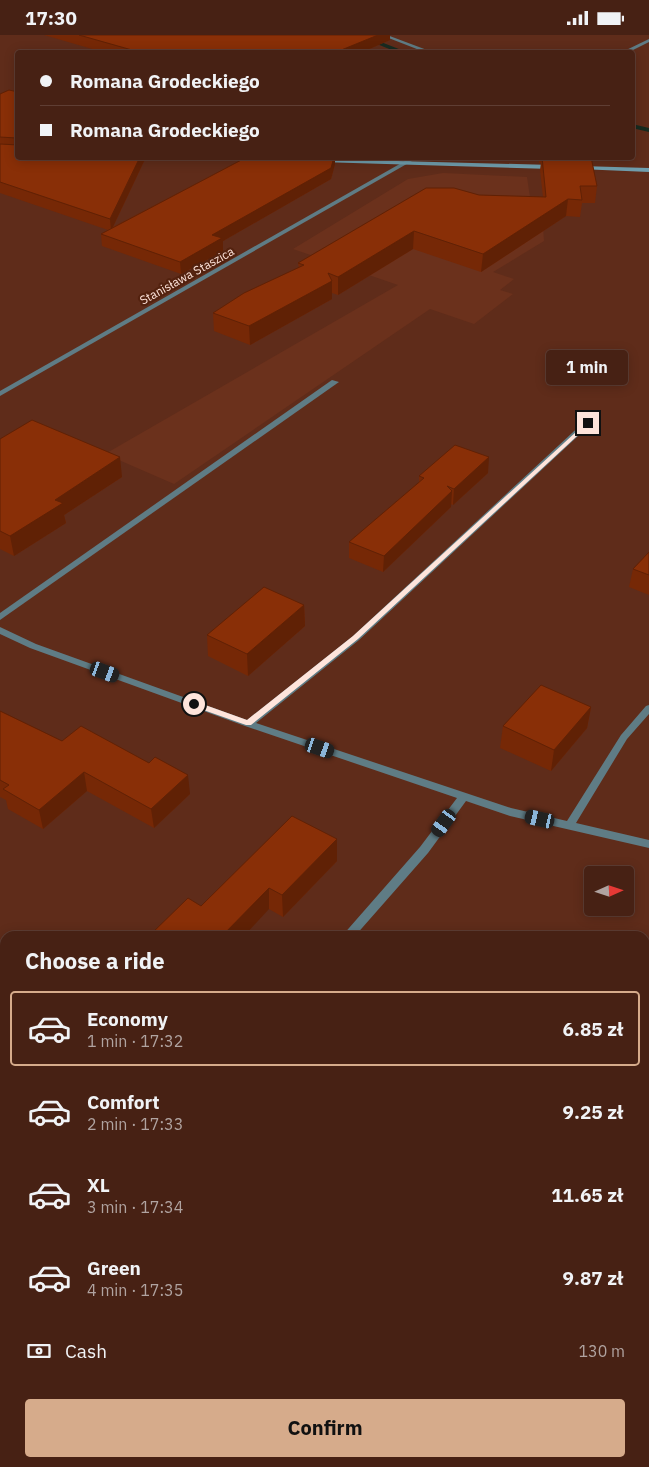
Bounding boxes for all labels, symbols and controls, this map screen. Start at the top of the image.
text: 17:30 [25,6,77,30]
text: Romana Grodeckiego [70,69,260,93]
text: Romana Grodeckiego [70,118,260,142]
street label: Stanisława Staszica [137,243,237,308]
callout: 1 min [547,351,629,385]
text: 1 min [566,357,608,377]
route end [577,412,599,434]
car [88,660,121,684]
route start [183,693,205,715]
car [303,736,336,760]
car [429,806,458,840]
car [523,808,556,830]
north arrow [584,866,634,916]
map controls [584,866,634,916]
text: Choose a ride [25,946,165,975]
icon: car [27,1006,72,1051]
text: Economy [87,1007,168,1031]
text: 6.85 zł [563,1017,623,1041]
text: 1 min · 17:32 [87,1031,183,1051]
icon: car [27,1089,72,1134]
text: Comfort [87,1090,160,1114]
text: 9.25 zł [563,1100,623,1124]
text: 2 min · 17:33 [87,1114,183,1134]
icon: car [27,1172,72,1217]
text: XL [87,1173,110,1197]
text: 11.65 zł [551,1183,623,1207]
text: 3 min · 17:34 [87,1197,183,1217]
icon: car [27,1255,72,1300]
text: Green [87,1256,141,1280]
text: 9.87 zł [563,1266,623,1290]
text: 4 min · 17:35 [87,1280,183,1300]
icon: cash [25,1337,53,1365]
text: Cash [65,1339,107,1363]
text: 130 m [578,1341,625,1361]
button: Confirm [25,1399,625,1457]

